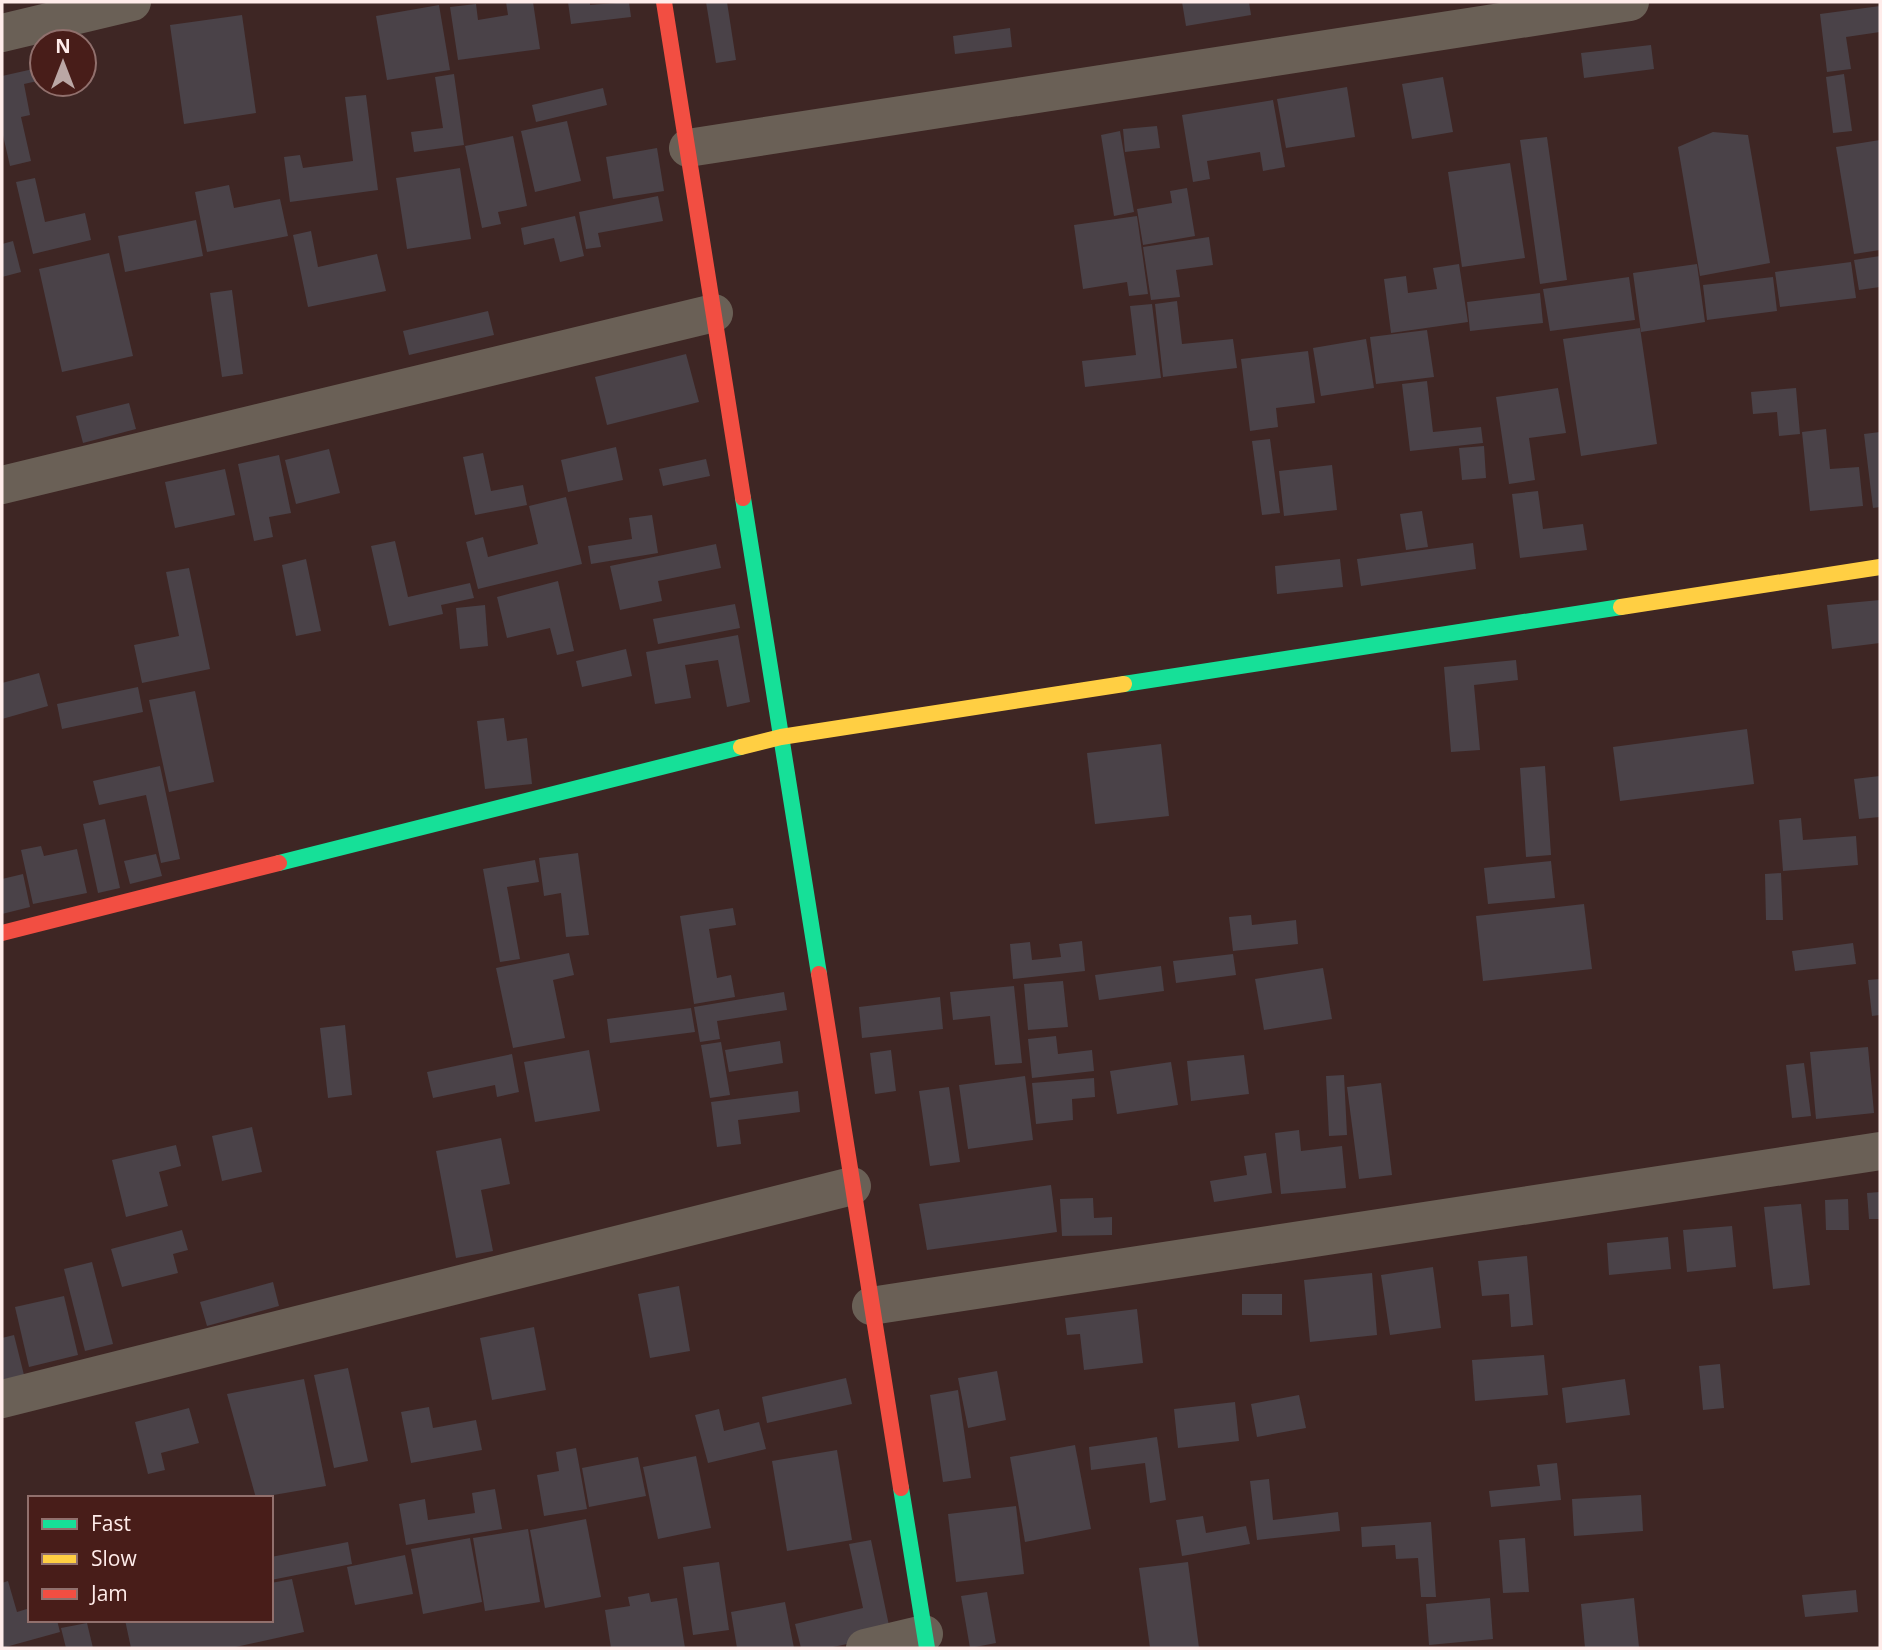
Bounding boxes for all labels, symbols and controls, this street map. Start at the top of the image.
north arrow [28,28,98,98]
text: N [55,33,71,59]
legend [28,1496,273,1622]
text: Fast [91,1509,131,1537]
text: Slow [91,1544,137,1572]
text: Jam [89,1579,128,1607]

